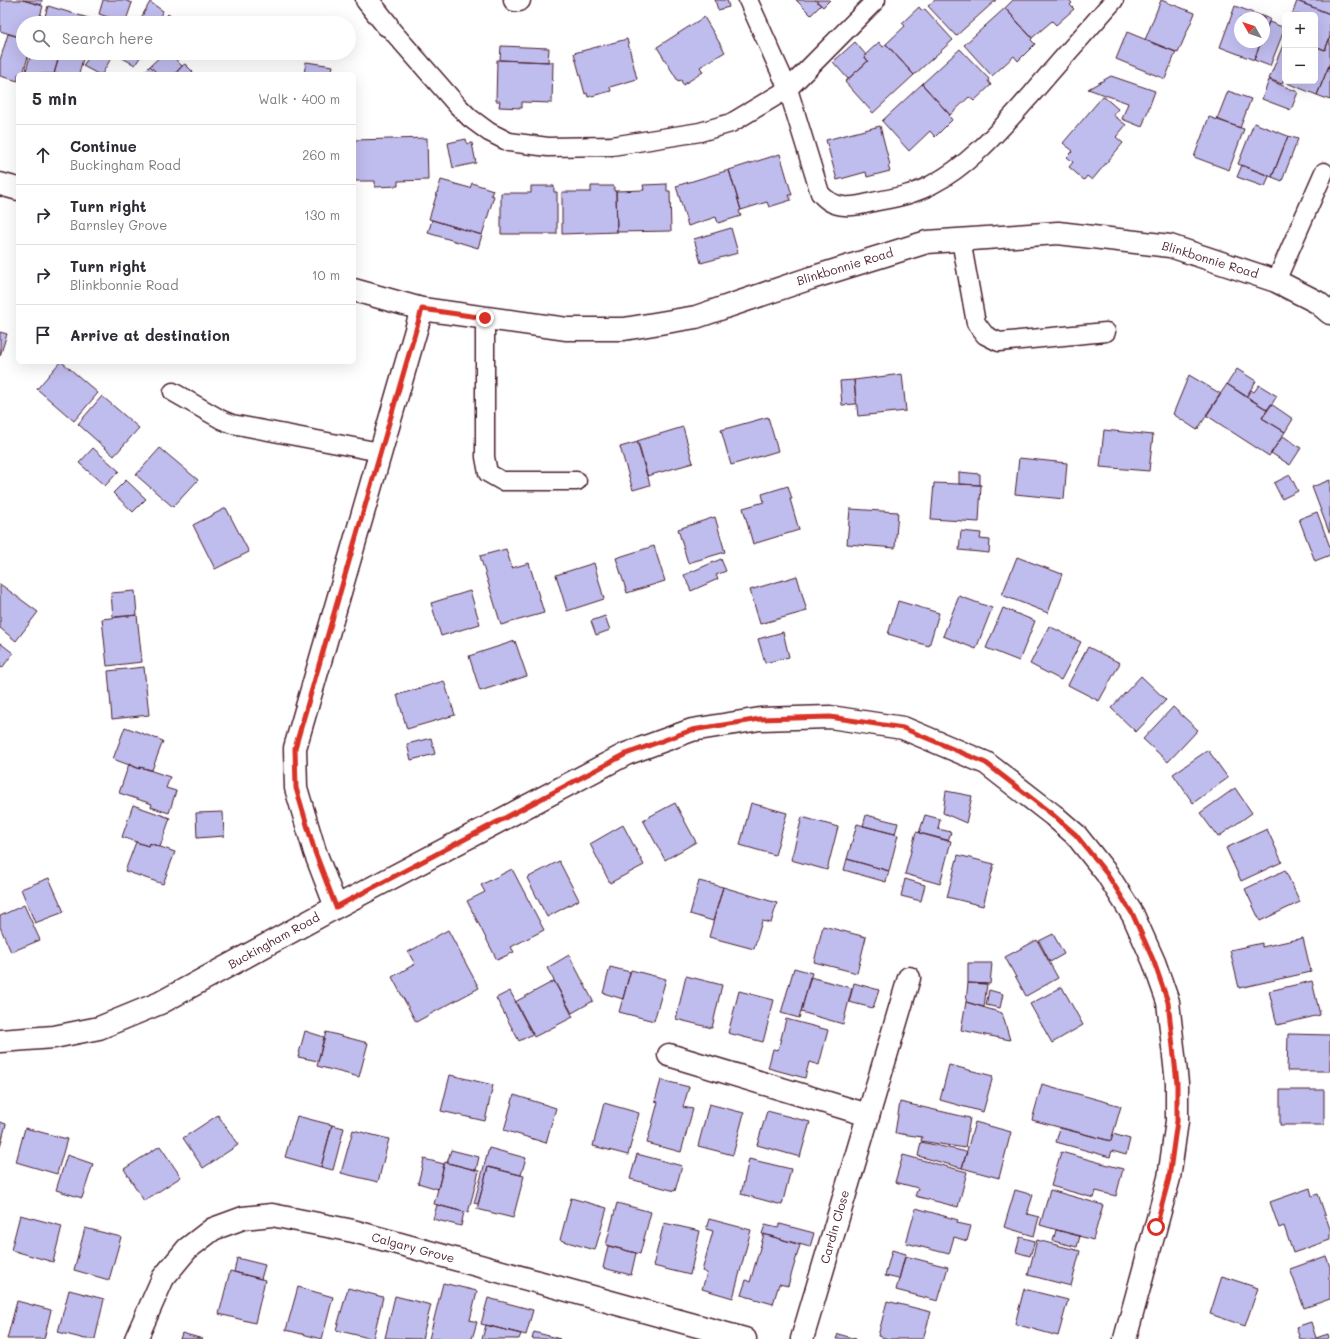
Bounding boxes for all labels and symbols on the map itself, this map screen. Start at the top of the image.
north arrow [1234,12,1270,48]
street label: Blinkbonnie Road [1160,237,1261,281]
street label: Blinkbonnie Road [795,244,895,288]
route end [476,309,494,327]
street label: Buckingham Road [225,908,322,972]
street label: Cardin Close [816,1188,852,1265]
route start [1147,1218,1165,1236]
street label: Calgary Grove [370,1228,457,1266]

